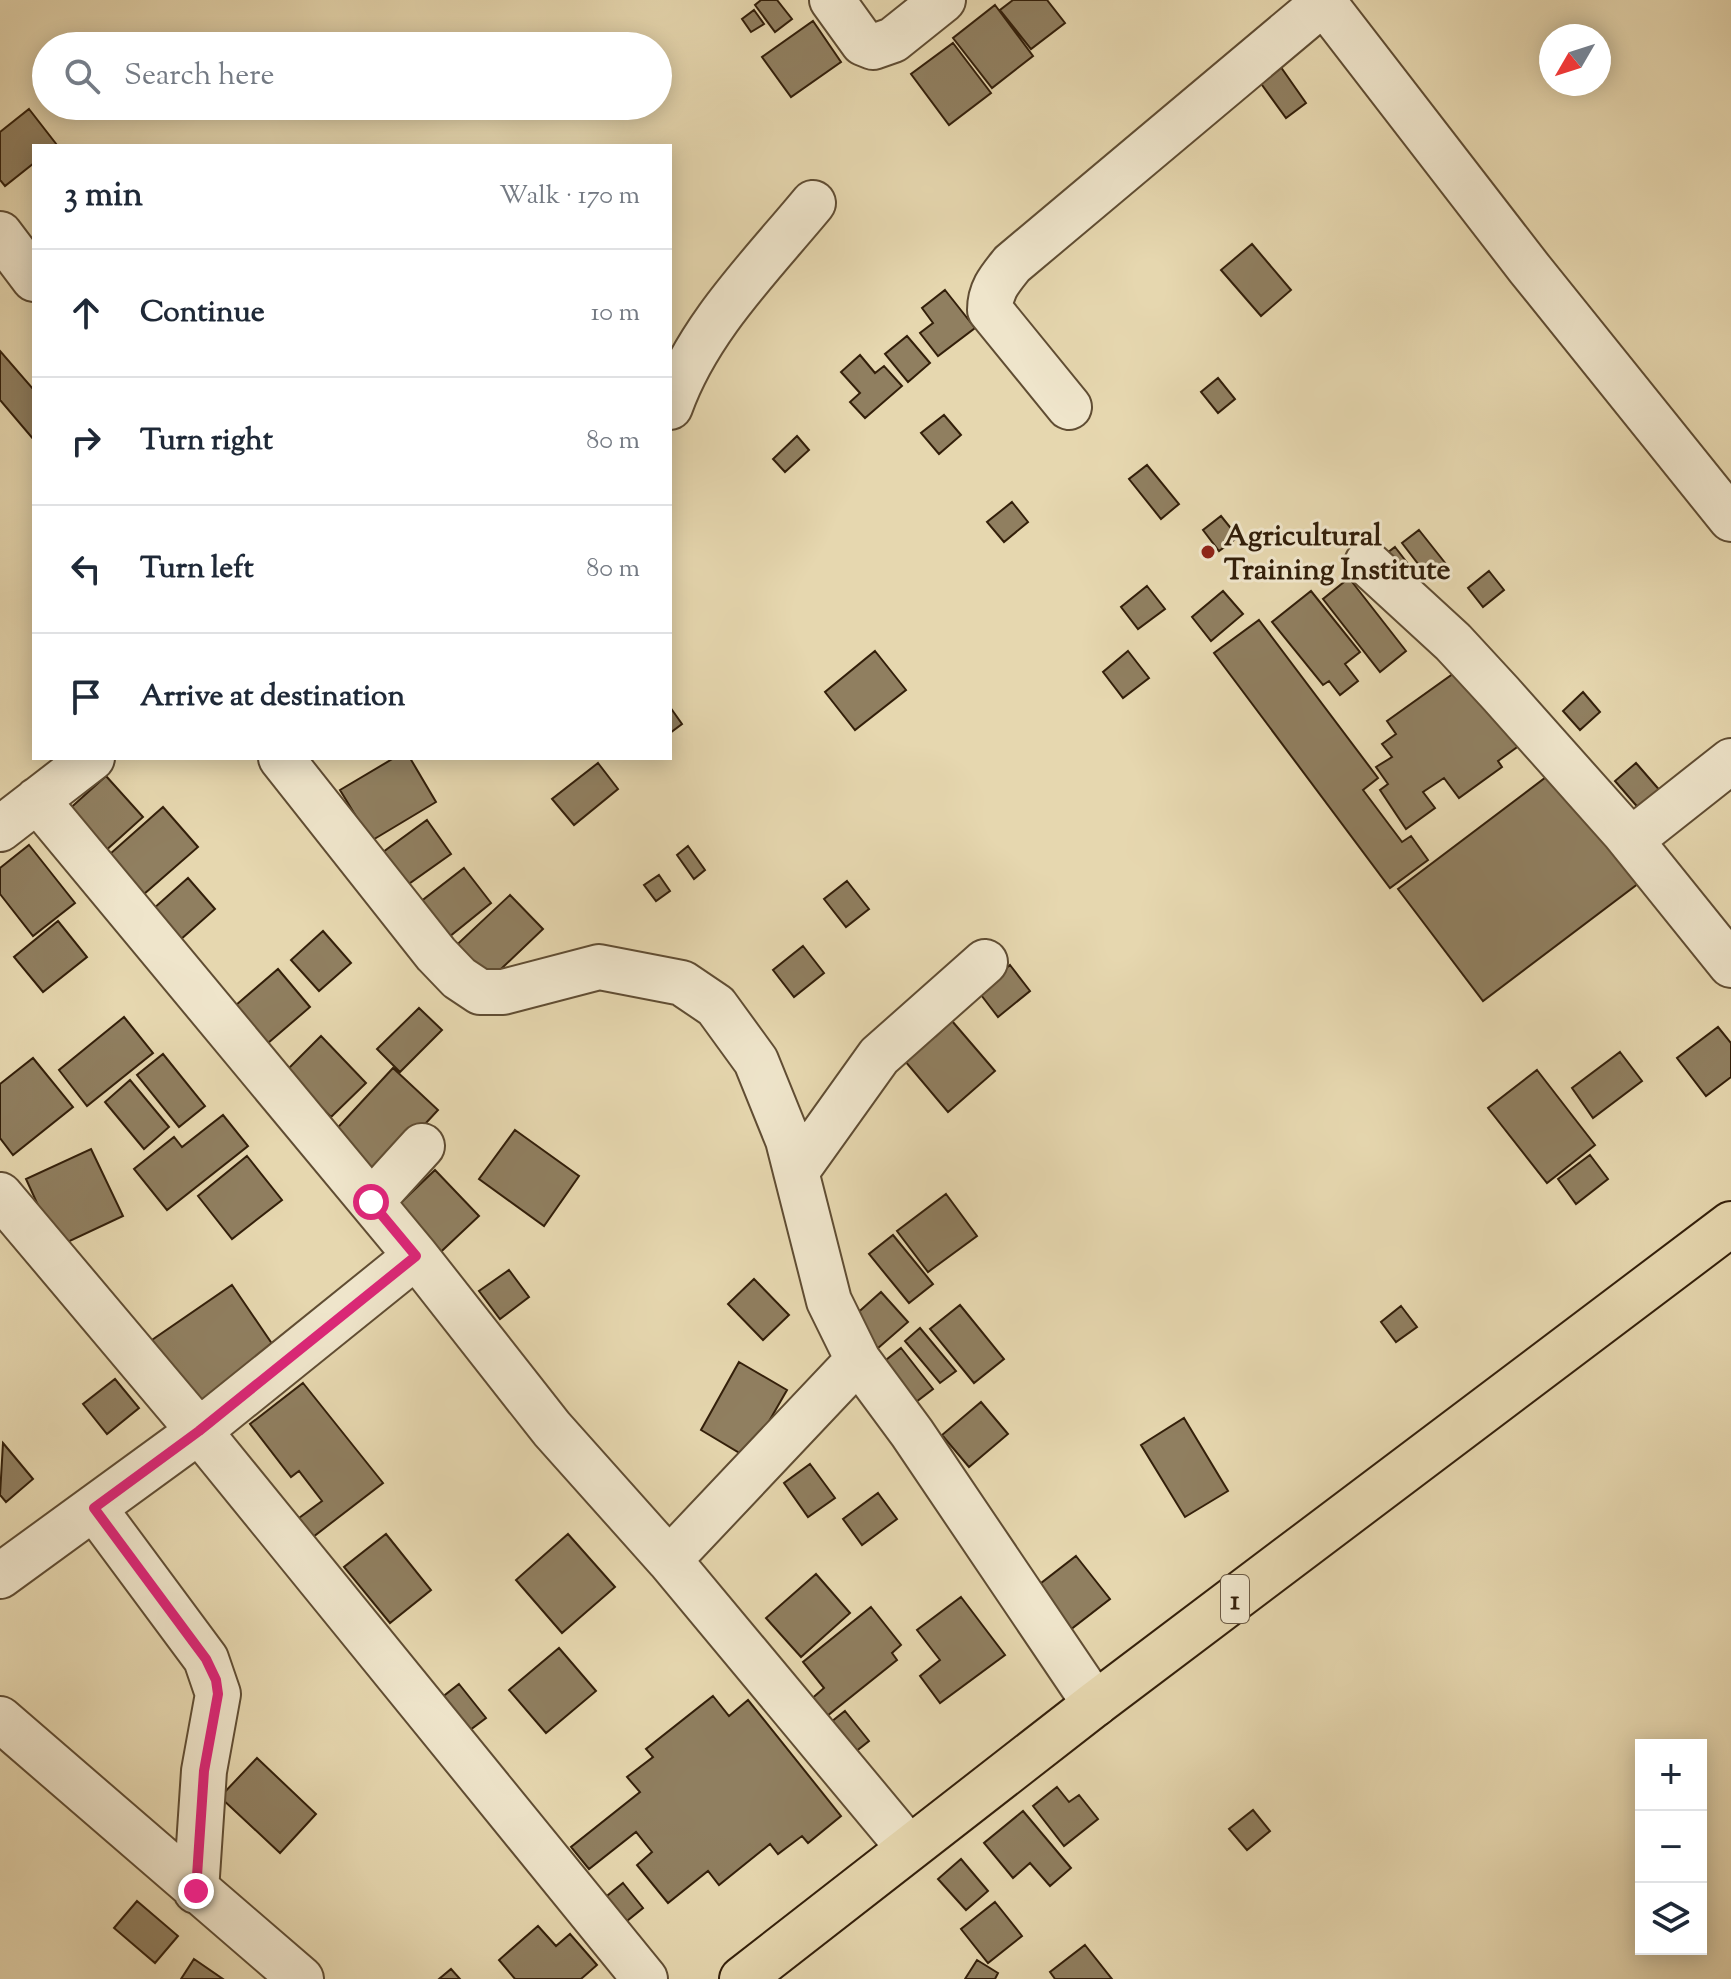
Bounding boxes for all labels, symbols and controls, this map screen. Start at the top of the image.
north arrow [1539,24,1611,96]
search box [32,32,672,120]
icon: search [60,54,104,98]
text: Search here [124,55,274,98]
text: 3 min [64,172,143,221]
text: Walk · 170 m [499,178,640,215]
icon: ahead [64,291,108,335]
text: Continue [140,292,265,335]
text: 10 m [591,295,640,332]
icon: right [64,419,108,463]
text: Turn right [140,420,273,463]
text: 80 m [586,423,640,460]
place label: Agricultural Training Institute [1224,516,1451,593]
marker: Agricultural Training Institute [1199,543,1217,561]
icon: left [64,547,108,591]
text: Turn left [140,548,254,591]
text: 80 m [586,551,640,588]
icon: arrive [64,675,108,719]
text: Arrive at destination [140,676,405,719]
route start [353,1184,389,1220]
road number: 1 [1221,1575,1249,1623]
map controls [1635,1739,1707,1955]
button: + [1635,1739,1707,1811]
button: − [1635,1811,1707,1883]
route end [178,1873,214,1909]
button: layers [1635,1883,1707,1955]

